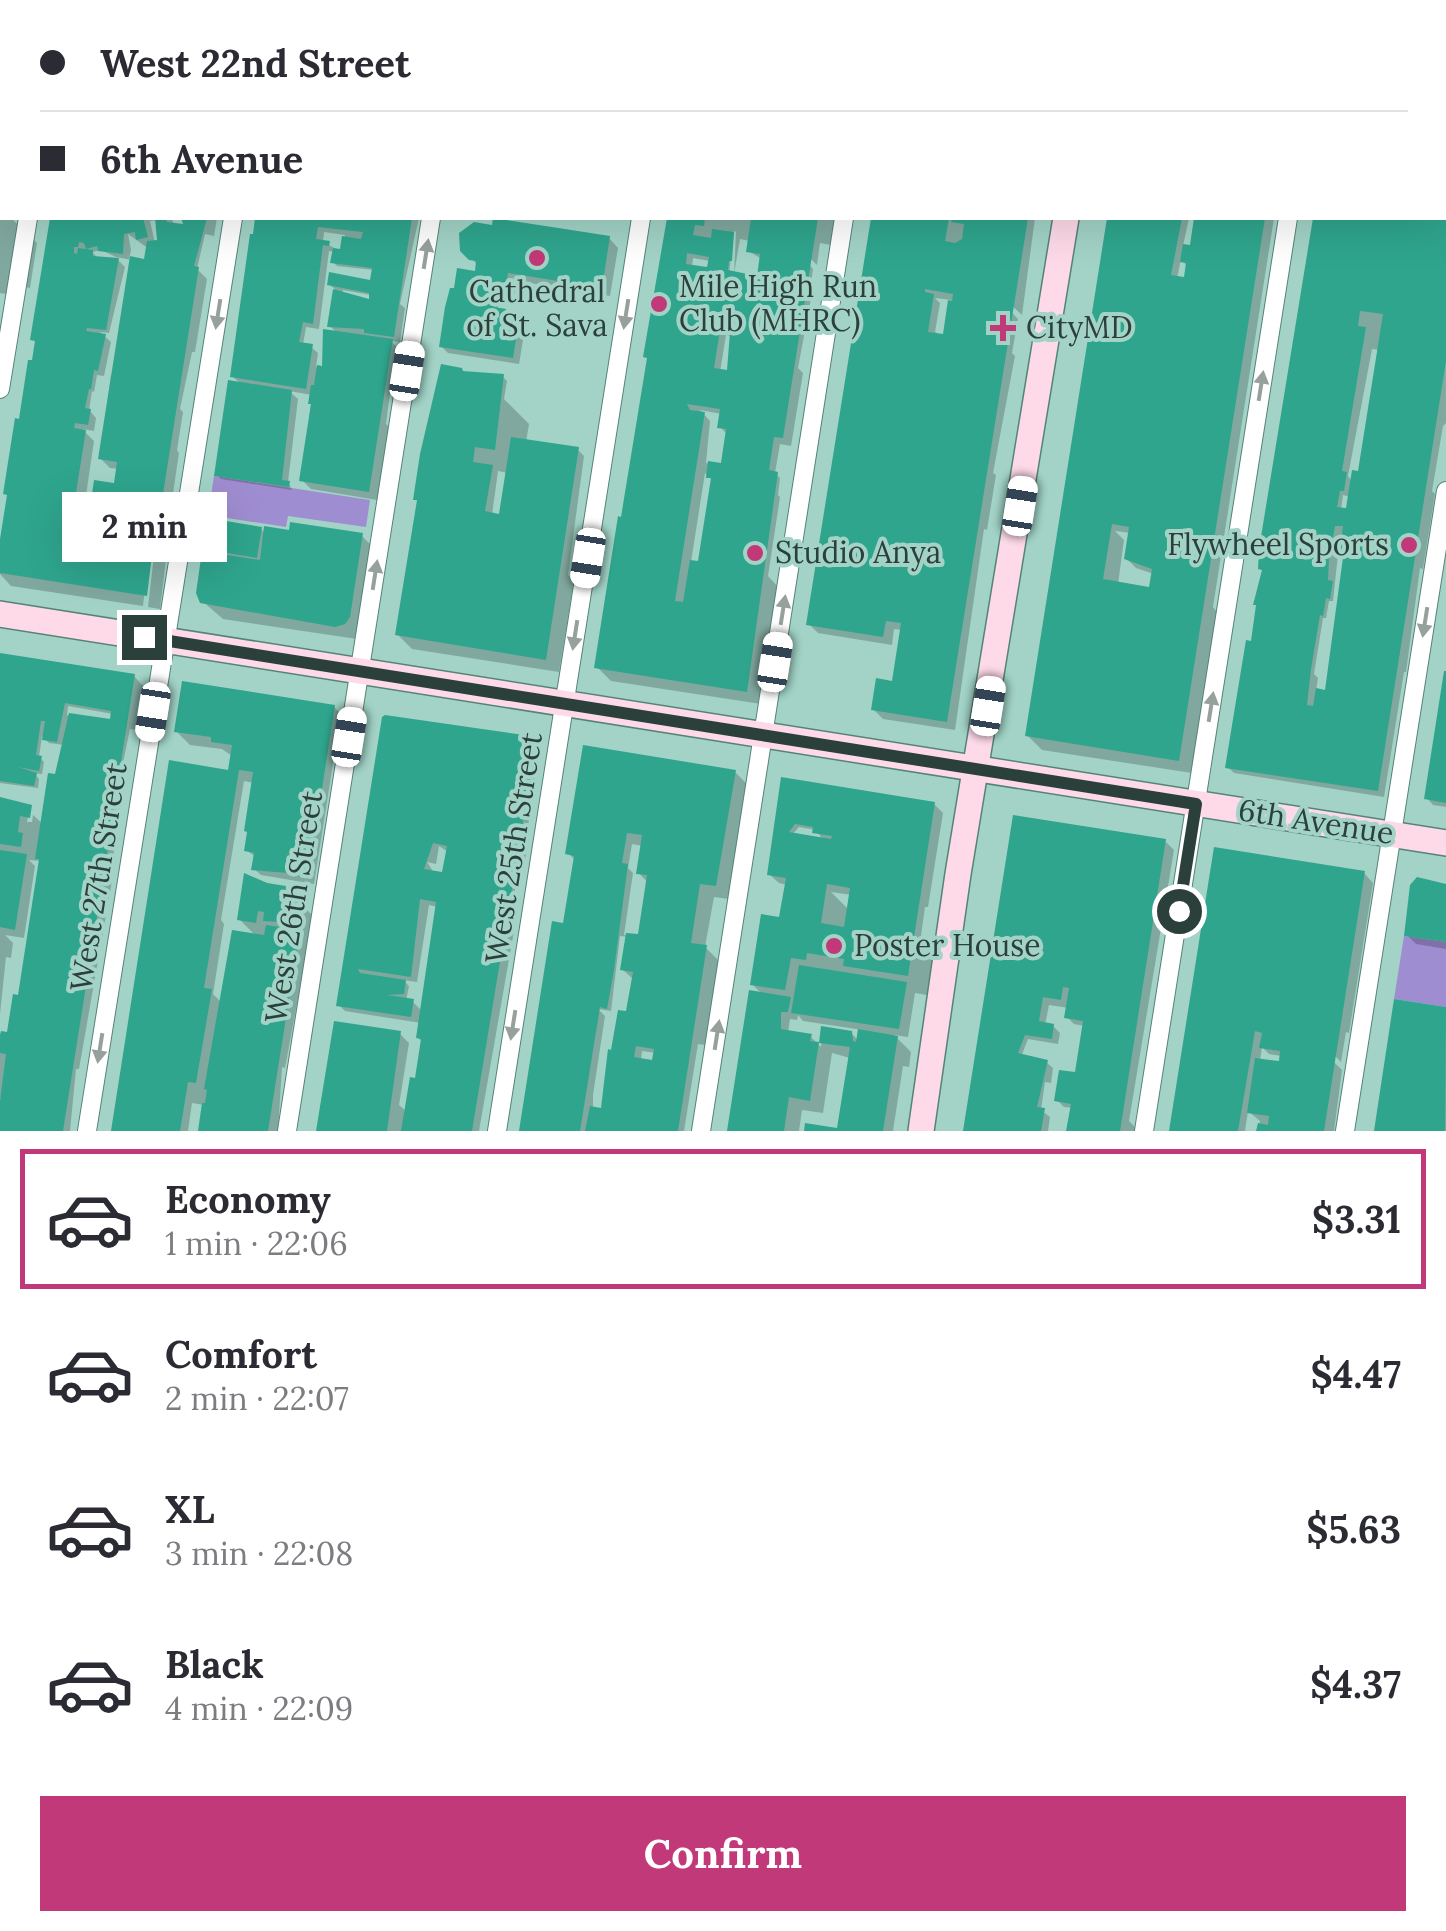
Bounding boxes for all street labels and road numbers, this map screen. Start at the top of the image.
street label: West 25th Street [476,729,550,966]
street label: West 27th Street [61,760,135,994]
street label: West 26th Street [256,788,330,1026]
street label: 6th Avenue [1236,790,1396,852]

